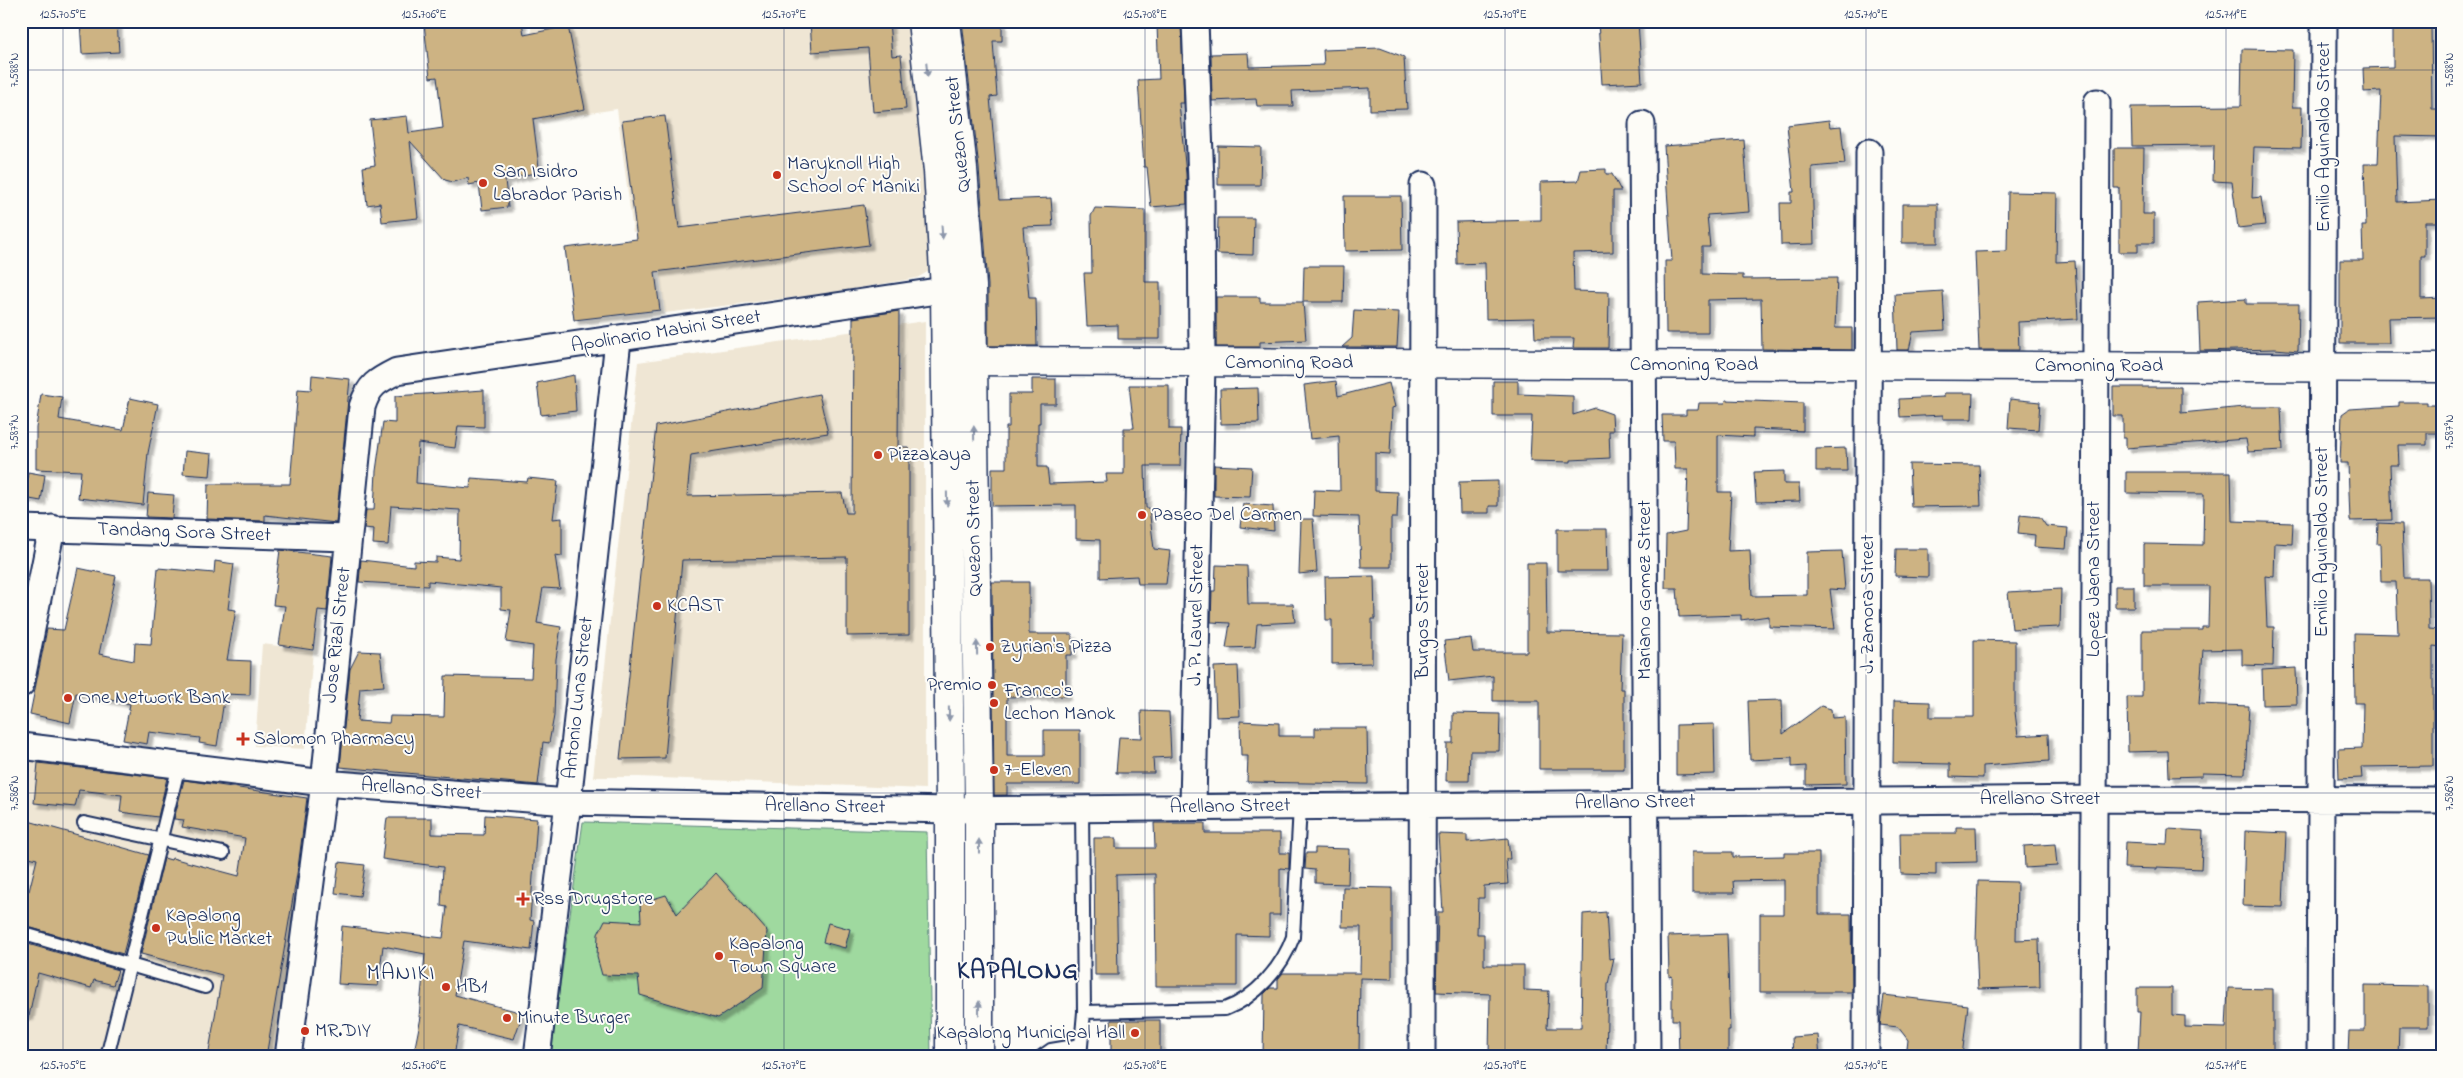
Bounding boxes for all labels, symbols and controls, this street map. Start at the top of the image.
text: 125.705°E [40,6,86,24]
text: 125.706°E [402,6,447,24]
text: 125.707°E [762,6,806,24]
text: 125.708°E [1123,6,1167,24]
text: 125.709°E [1483,6,1527,24]
text: 125.710°E [1844,6,1888,24]
text: 125.711°E [2205,6,2247,24]
street label: Emilio Aguinaldo Street [2310,41,2340,232]
text: 7.588°N [6,53,24,87]
text: 7.588°N [2441,53,2459,87]
one-way arrow [923,62,931,78]
street label: Quezon Street [938,74,980,194]
place label: Maryknoll High School of Maniki [787,150,920,202]
place label: San Isidro Labrador Parish [493,158,622,210]
marker: Maryknoll High School of Maniki [771,169,783,181]
marker: San Isidro Labrador Parish [477,177,489,189]
one-way arrow [938,224,946,240]
street label: Apolinario Mabini Street [569,303,763,361]
street label: Camoning Road [1225,349,1353,379]
street label: Camoning Road [1630,351,1758,381]
street label: Camoning Road [2035,352,2163,382]
text: 7.587°N [6,414,24,450]
text: 7.587°N [2441,414,2459,450]
one-way arrow [970,425,978,441]
place label: Pizzakaya [888,441,971,470]
street label: Emilio Aguinaldo Street [2308,446,2338,637]
marker: Pizzakaya [872,449,884,461]
street label: Quezon Street [959,479,991,597]
one-way arrow [943,491,951,507]
street label: Mariano Gomez Street [1631,500,1660,680]
street label: Lopez Jaena Street [2080,500,2109,657]
place label: Paseo Del Carmen [1152,501,1302,530]
marker: Paseo Del Carmen [1136,509,1148,521]
street label: Tandang Sora Street [97,515,272,552]
street label: J. Zamora Street [1854,534,1883,674]
street label: J. P. Laurel Street [1181,544,1213,686]
street label: Burgos Street [1409,563,1439,680]
street label: Jose Rizal Street [316,565,360,705]
place label: KCAST [667,592,724,621]
marker: KCAST [651,600,663,612]
street label: Antonio Luna Street [556,615,602,781]
place label: Zyrian's Pizza [1000,633,1112,662]
one-way arrow [973,640,981,656]
marker: Zyrian's Pizza [984,641,996,653]
place label: Premio [927,671,982,700]
place label: Franco's Lechon Manok [1003,677,1116,729]
marker: Premio [986,679,998,691]
place label: One Network Bank [78,684,231,713]
marker: One Network Bank [62,692,74,704]
marker: Franco's Lechon Manok [988,697,1000,709]
one-way arrow [945,706,953,722]
place label: Salomon Pharmacy [253,725,414,754]
marker: Salomon Pharmacy [237,733,249,745]
place label: 7-Eleven [1004,756,1071,785]
marker: 7-Eleven [988,764,1000,776]
street label: Arellano Street [360,771,482,809]
text: 7.586°N [6,775,24,811]
text: 7.586°N [2441,775,2459,811]
street label: Arellano Street [1980,785,2101,814]
street label: Arellano Street [1574,787,1696,819]
street label: Arellano Street [764,791,886,823]
street label: Arellano Street [1169,791,1291,823]
one-way arrow [975,837,983,853]
place label: Rss Drugstore [533,885,653,915]
marker: Rss Drugstore [517,893,529,905]
place label: Kapalong Public Market [166,902,272,954]
marker: Kapalong Public Market [150,922,162,934]
place label: Kapalong Town Square [729,930,837,982]
marker: Kapalong Town Square [713,950,725,962]
district label: KAPALONG [957,954,1079,990]
district label: MANIKI [367,958,435,990]
place label: HB1 [456,973,487,1002]
marker: HB1 [440,981,452,993]
one-way arrow [975,1000,983,1016]
place label: Minute Burger [517,1004,631,1034]
marker: Minute Burger [501,1012,513,1024]
place label: MR.DIY [315,1017,371,1046]
place label: Kapalong Municipal Hall [937,1019,1125,1049]
marker: MR.DIY [299,1025,311,1037]
marker: Kapalong Municipal Hall [1129,1027,1141,1039]
text: 125.705°E [40,1057,86,1075]
text: 125.706°E [402,1057,447,1075]
text: 125.707°E [762,1057,806,1075]
text: 125.708°E [1123,1057,1167,1075]
text: 125.709°E [1483,1057,1527,1075]
text: 125.710°E [1844,1057,1888,1075]
text: 125.711°E [2205,1057,2247,1075]

